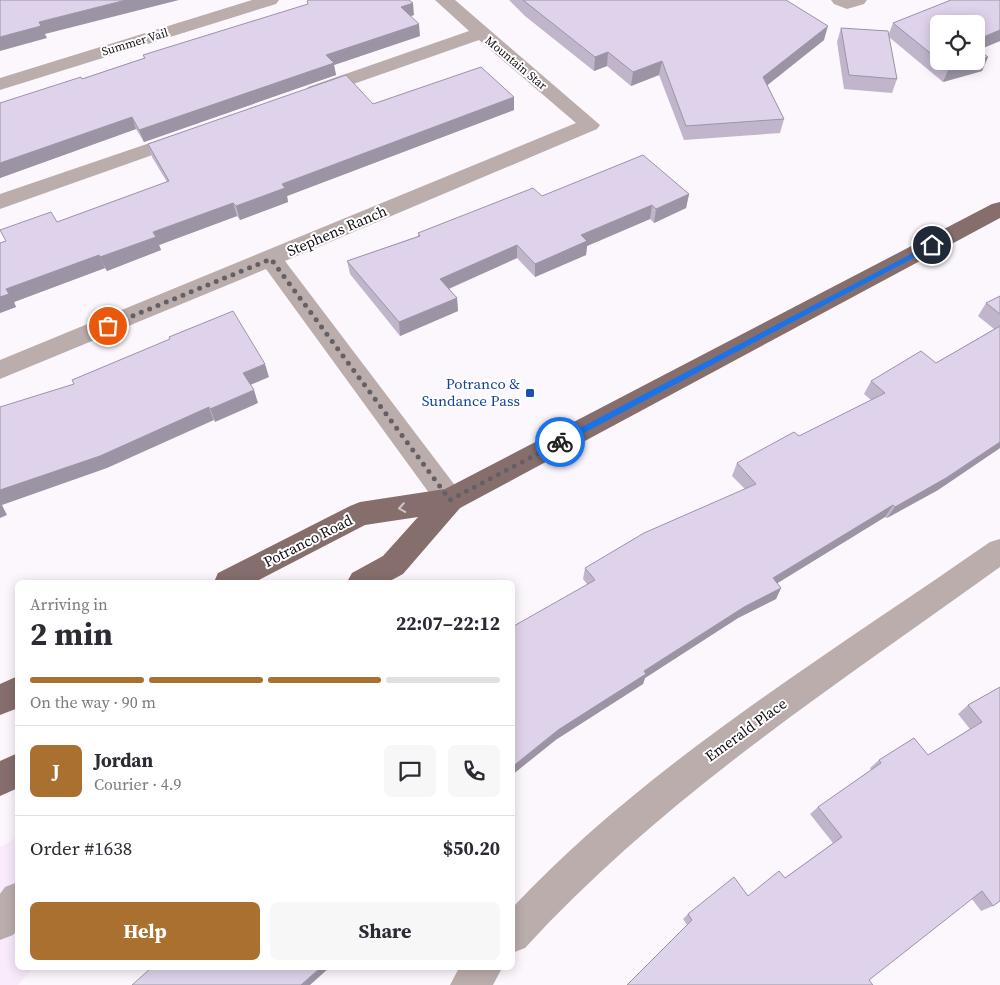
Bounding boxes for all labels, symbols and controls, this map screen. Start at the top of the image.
map controls [930,15,985,70]
button: locate [930,15,985,70]
street label: Summer Vail [100,24,171,60]
street label: Mountain Star [482,32,550,94]
street label: Stephens Ranch [284,200,390,261]
pin [911,224,953,266]
icon: home [918,231,946,259]
pin [87,305,129,347]
icon: bag [94,312,122,340]
place label: Potranco & Sundance Pass [422,373,520,411]
marker: Potranco & Sundance Pass [524,387,536,399]
courier [535,417,585,467]
icon: bike [546,428,574,456]
one-way arrow [397,502,406,512]
street label: Potranco Road [260,509,356,572]
text: Arriving in [30,593,108,615]
text: 22:07–22:12 [396,610,500,636]
text: 2 min [30,612,113,656]
text: On the way · 90 m [30,691,156,713]
street label: Emerald Place [701,693,791,766]
button: chat [384,745,436,797]
button: phone [448,745,500,797]
text: Jordan [94,747,153,773]
text: J [52,758,60,784]
text: Courier · 4.9 [94,773,182,795]
text: Order #1638 [30,835,132,861]
text: $50.20 [443,835,500,861]
button: Help [30,902,260,960]
button: Share [270,902,500,960]

